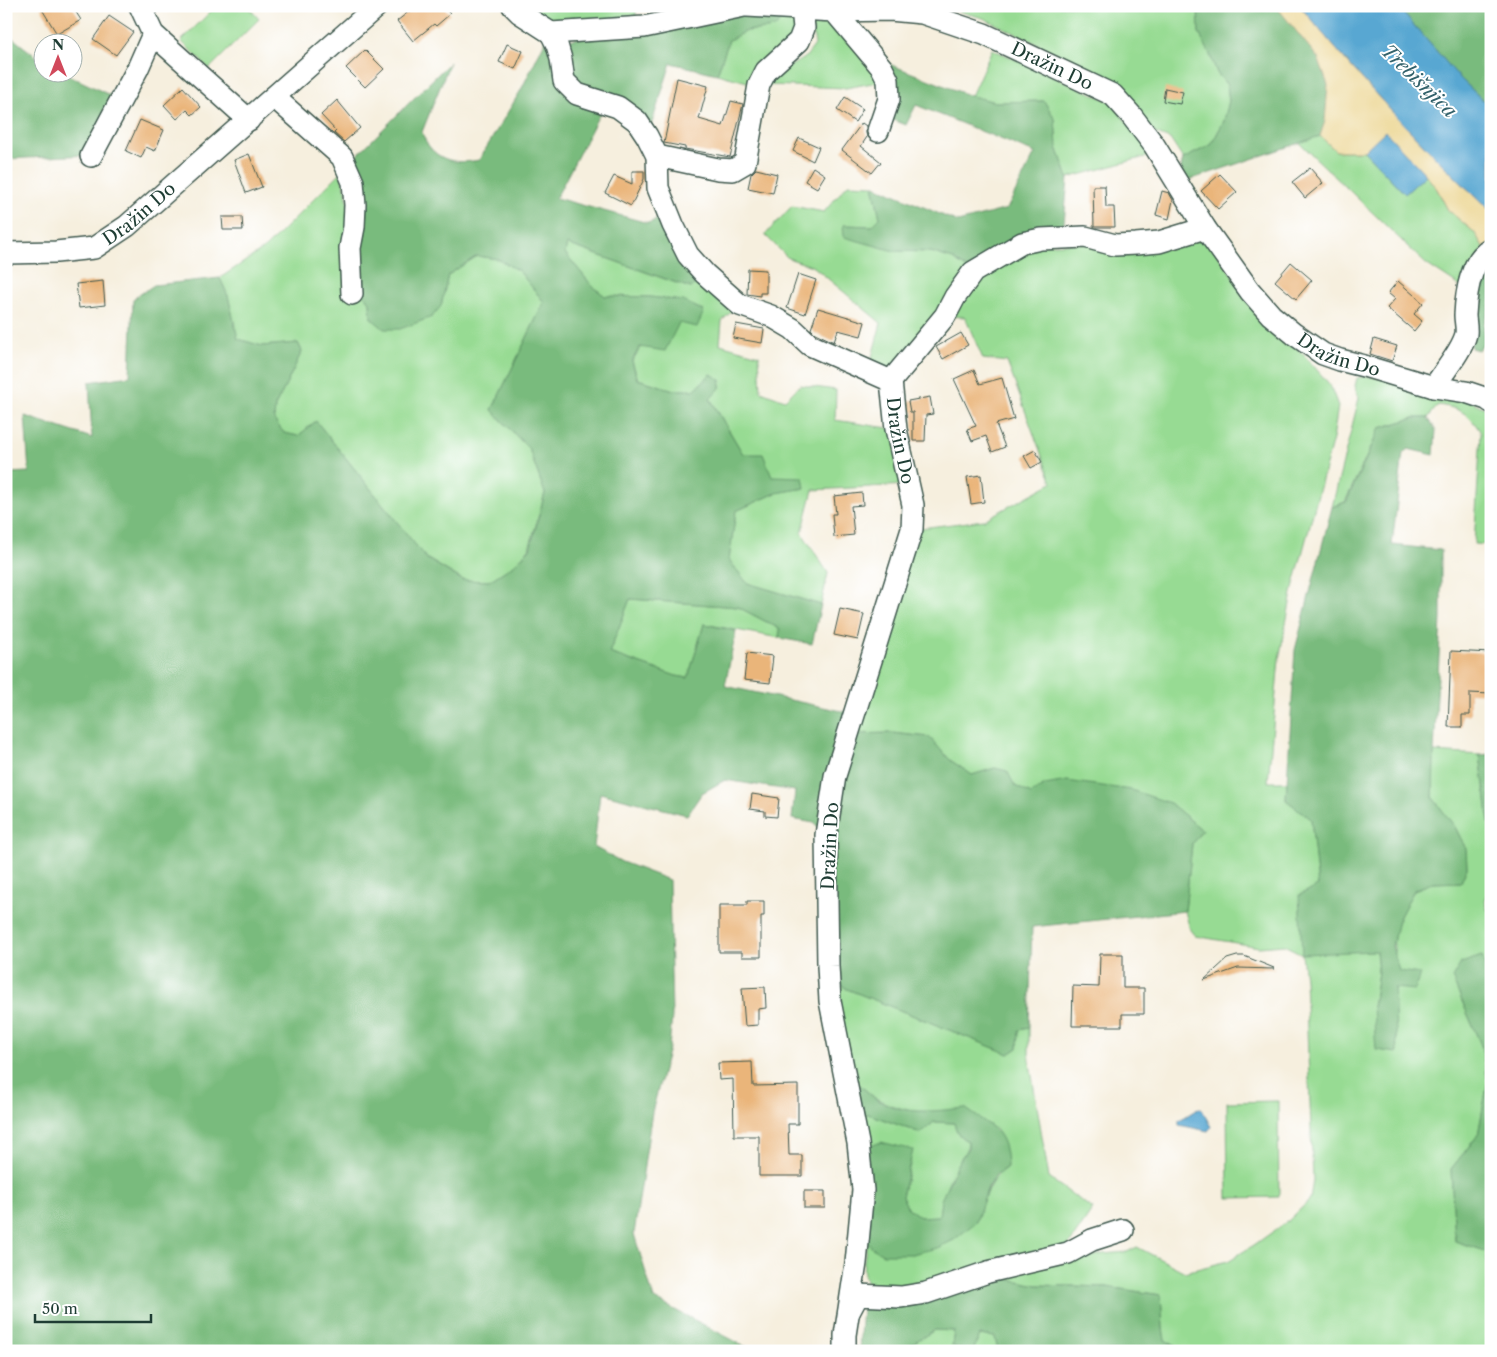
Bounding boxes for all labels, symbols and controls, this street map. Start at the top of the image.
north arrow [32,32,82,82]
text: N [52,36,64,54]
street label: Dražin Do [1008,37,1097,95]
water label: Trebišnjica [1377,40,1462,123]
street label: Dražin Do [98,177,180,250]
street label: Dražin Do [1293,328,1383,381]
street label: Dražin Do [882,396,919,486]
street label: Dražin Do [817,801,843,891]
scale bar [35,1292,151,1324]
text: 50 m [42,1299,78,1318]

